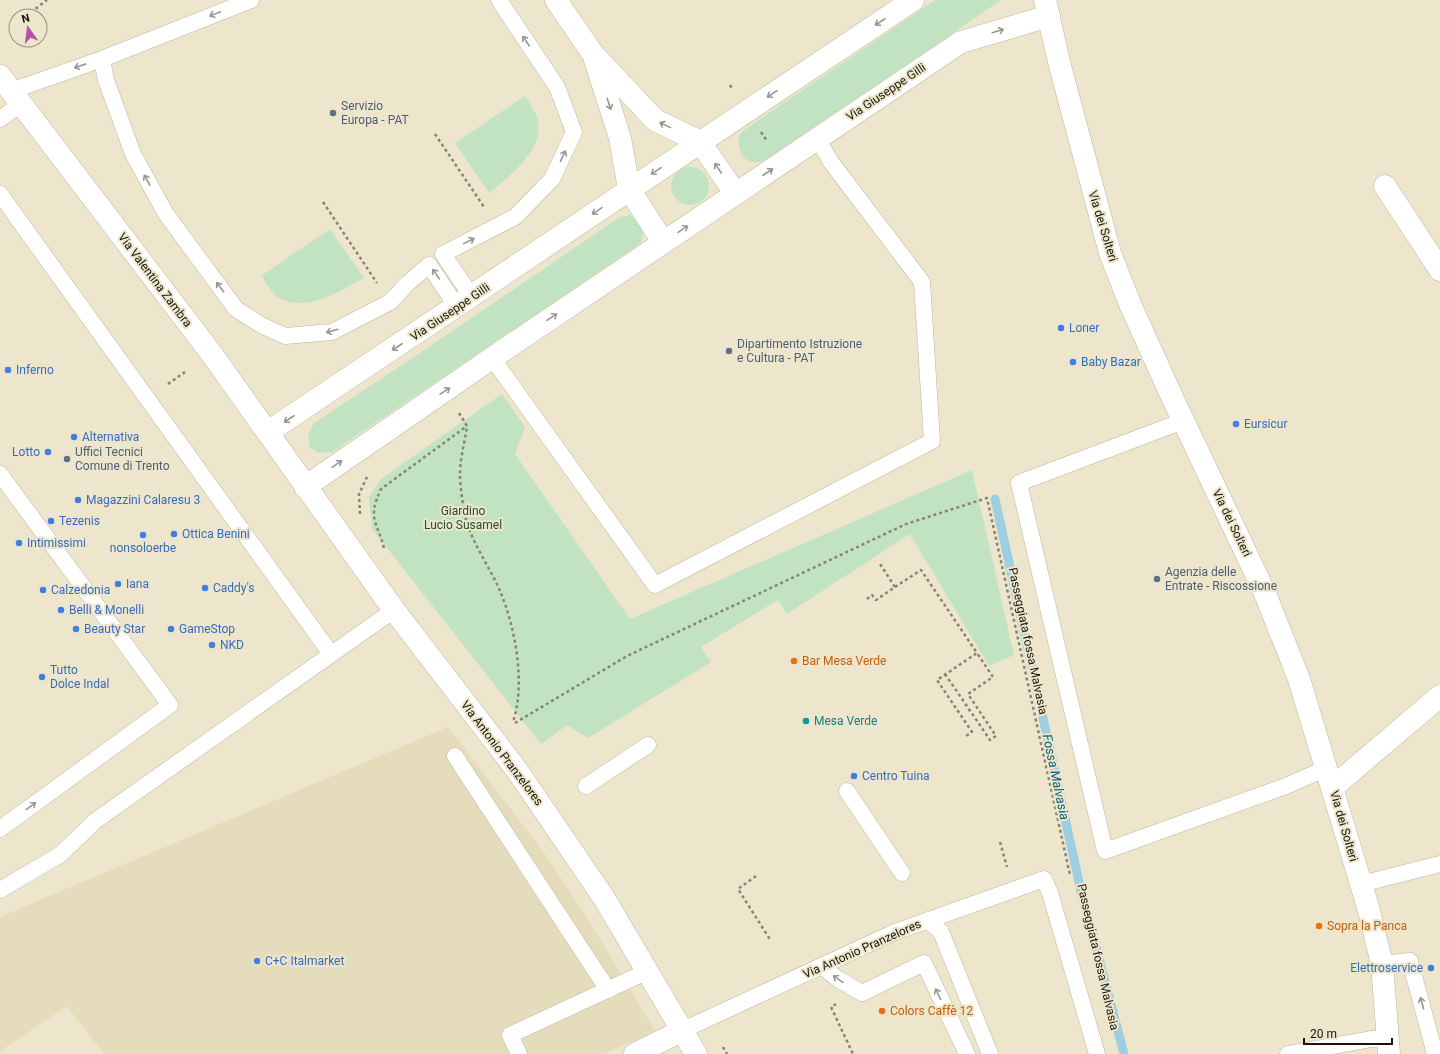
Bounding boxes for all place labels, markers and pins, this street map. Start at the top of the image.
place label: Servizio Europa - PAT [341,99,409,127]
marker: Servizio Europa - PAT [328,108,338,118]
place label: Loner [1069,321,1099,335]
marker: Loner [1056,323,1066,333]
place label: Dipartimento Istruzione e Cultura - PAT [737,337,862,365]
marker: Dipartimento Istruzione e Cultura - PAT [724,346,734,356]
place label: Baby Bazar [1081,355,1141,369]
marker: Baby Bazar [1068,357,1078,367]
place label: Inferno [16,363,54,377]
marker: Inferno [3,365,13,375]
place label: Eursicur [1244,417,1287,431]
marker: Eursicur [1231,419,1241,429]
place label: Alternativa [82,430,139,444]
marker: Alternativa [69,432,79,442]
place label: Lotto [12,445,40,459]
place label: Uffici Tecnici Comune di Trento [75,445,170,473]
marker: Lotto [43,447,53,457]
marker: Uffici Tecnici Comune di Trento [62,454,72,464]
place label: Magazzini Calaresu 3 [86,493,200,507]
marker: Magazzini Calaresu 3 [73,495,83,505]
place label: Tezenis [59,514,100,528]
marker: Tezenis [46,516,56,526]
place label: Ottica Benini [182,527,250,541]
marker: Ottica Benini [169,529,179,539]
marker: nonsoloerbe [138,530,148,540]
place label: Intimissimi [27,536,86,550]
marker: Intimissimi [14,538,24,548]
place label: nonsoloerbe [110,541,176,555]
place label: Agenzia delle Entrate - Riscossione [1165,565,1277,593]
marker: Agenzia delle Entrate - Riscossione [1152,574,1162,584]
place label: Iana [126,577,149,591]
marker: Iana [113,579,123,589]
place label: Caddy's [213,581,254,595]
place label: Calzedonia [51,583,110,597]
marker: Caddy's [200,583,210,593]
marker: Calzedonia [38,585,48,595]
place label: Belli & Monelli [69,603,144,617]
marker: Belli & Monelli [56,605,66,615]
place label: Beauty Star [84,622,145,636]
place label: GameStop [179,622,235,636]
marker: Beauty Star [71,624,81,634]
marker: GameStop [166,624,176,634]
place label: NKD [220,638,244,652]
marker: NKD [207,640,217,650]
place label: Bar Mesa Verde [802,654,886,668]
marker: Bar Mesa Verde [789,656,799,666]
place label: Tutto Dolce Indal [50,663,109,691]
marker: Tutto Dolce Indal [37,672,47,682]
place label: Mesa Verde [814,714,877,728]
marker: Mesa Verde [801,716,811,726]
place label: Centro Tuina [862,769,930,783]
marker: Centro Tuina [849,771,859,781]
place label: Sopra la Panca [1327,919,1407,933]
marker: Sopra la Panca [1314,921,1324,931]
place label: C+C Italmarket [265,954,344,968]
marker: C+C Italmarket [252,956,262,966]
place label: Elettroservice [1350,961,1423,975]
marker: Elettroservice [1426,963,1436,973]
place label: Colors Caffè 12 [890,1004,973,1018]
marker: Colors Caffè 12 [877,1006,887,1016]

